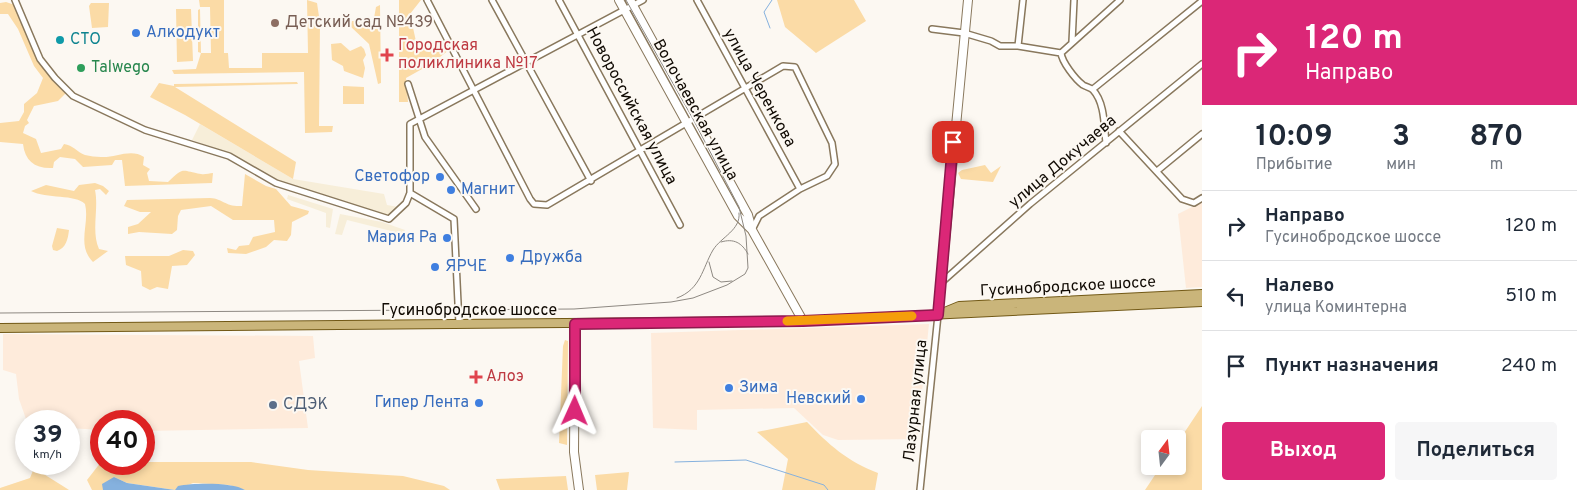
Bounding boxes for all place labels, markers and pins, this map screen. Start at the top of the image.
place label: Детский сад №439 [285,13,433,33]
marker: Детский сад №439 [269,17,281,29]
place label: Алкодукт [146,23,220,43]
marker: Алкодукт [130,27,142,39]
place label: СТО [70,30,101,50]
marker: СТО [54,34,66,46]
place label: Городская поликлиника №17 [398,36,538,74]
marker: Городская поликлиника №17 [380,48,394,62]
place label: Talwego [91,58,150,78]
marker: Talwego [75,62,87,74]
pin [932,121,974,163]
place label: Светофор [354,167,430,187]
marker: Светофор [434,171,446,183]
place label: Магнит [461,180,515,200]
marker: Магнит [445,184,457,196]
place label: Мария Ра [367,228,437,248]
marker: Мария Ра [441,232,453,244]
place label: Дружба [520,248,582,268]
marker: Дружба [504,252,516,264]
place label: ЯРЧЕ [445,257,487,277]
marker: ЯРЧЕ [429,261,441,273]
place label: Алоэ [486,367,524,387]
marker: Алоэ [470,371,482,383]
place label: Зима [739,378,778,398]
marker: Зима [723,382,735,394]
place label: Невский [786,389,851,409]
place label: Гипер Лента [374,393,469,413]
marker: Невский [855,393,867,405]
place label: СДЭК [283,395,328,415]
marker: Гипер Лента [473,397,485,409]
marker: СДЭК [267,399,279,411]

